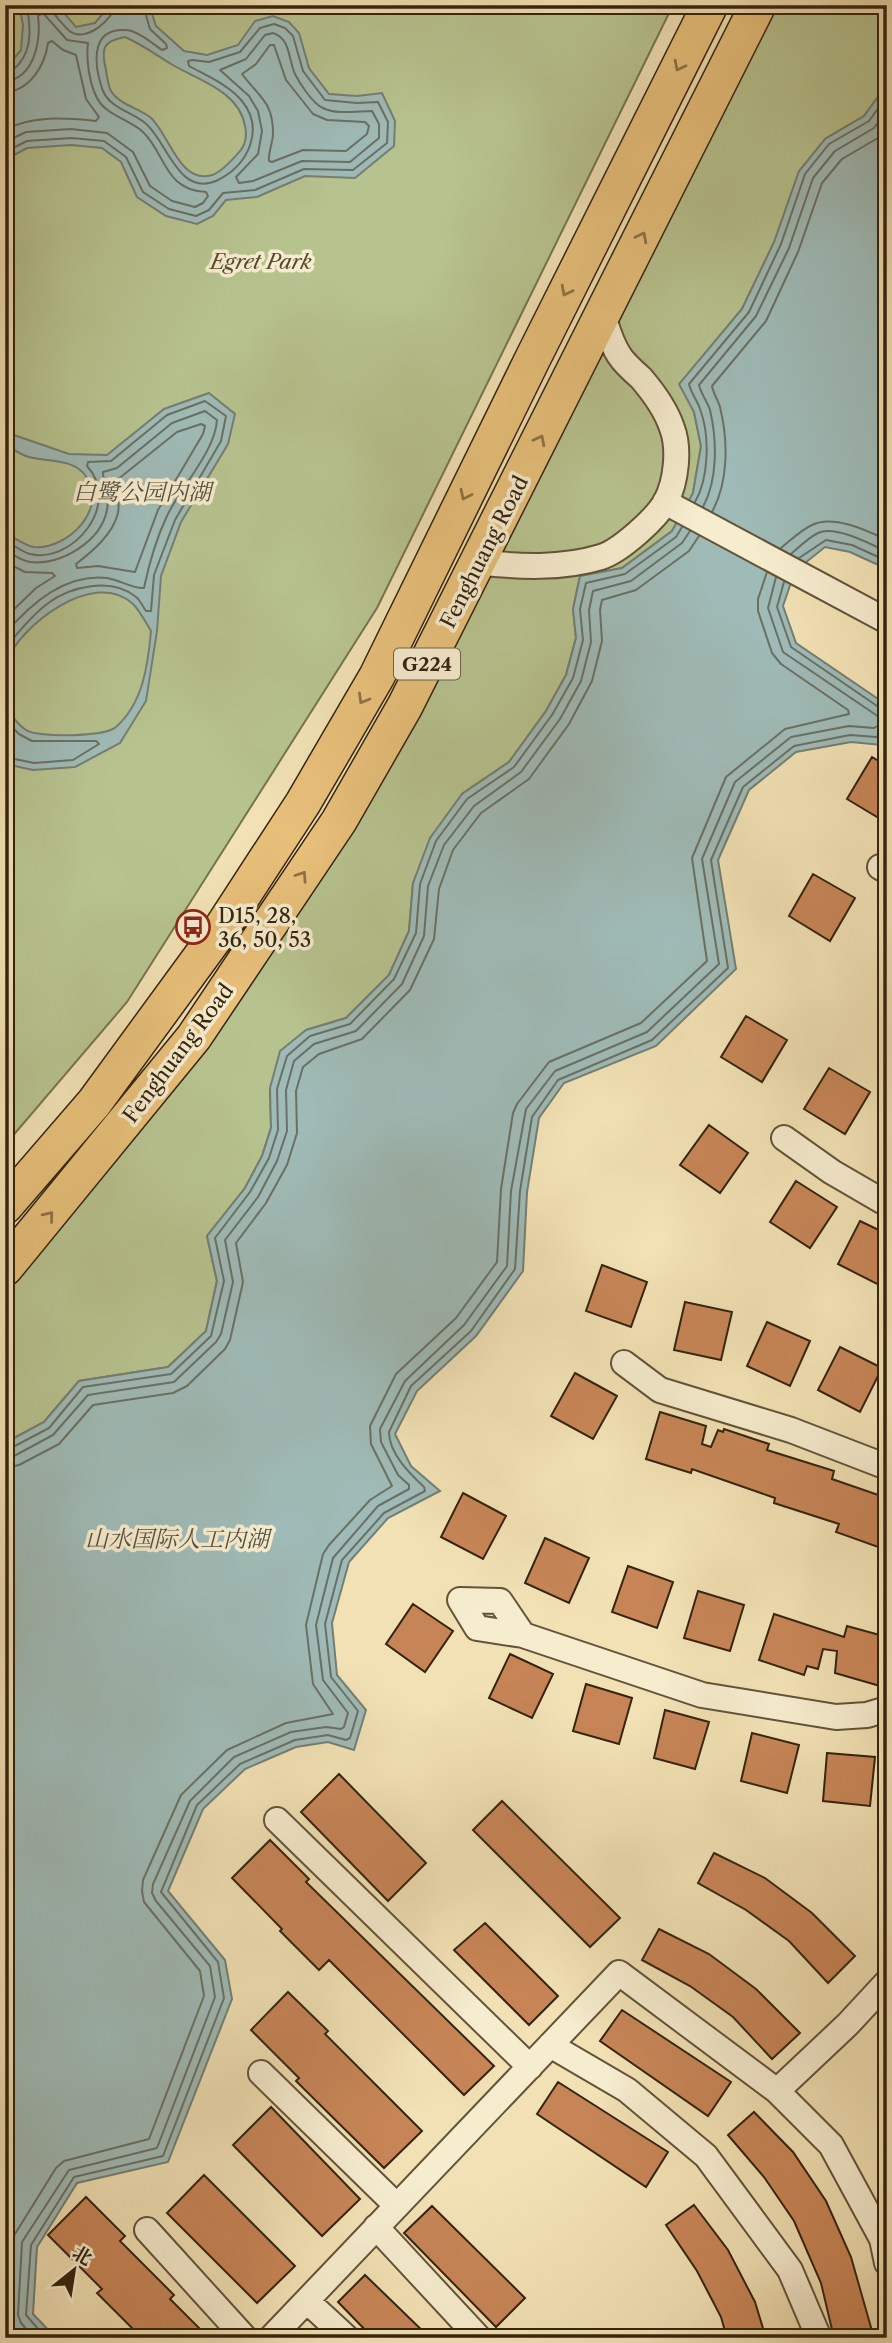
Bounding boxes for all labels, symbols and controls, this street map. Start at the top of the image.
one-way arrow [674,59,688,71]
one-way arrow [633,232,647,244]
park label: Egret Park [208,249,312,274]
one-way arrow [561,284,575,296]
one-way arrow [531,435,545,447]
street label: Fenghuang Road [435,471,533,632]
water label: 白鹭公园内湖 [73,478,215,506]
one-way arrow [460,488,474,500]
road number: G224 [394,649,460,680]
one-way arrow [359,691,372,704]
one-way arrow [294,871,307,884]
place label: D15, 28, 36, 50, 53 [218,903,311,952]
bus stop icon: D15, 28, 36, 50, 53 [174,908,212,946]
street label: Fenghuang Road [118,978,239,1127]
one-way arrow [41,1211,54,1223]
water label: 山水国际人工内湖 [85,1525,273,1553]
north arrow [38,2234,108,2304]
text: 北 [68,2241,96,2270]

